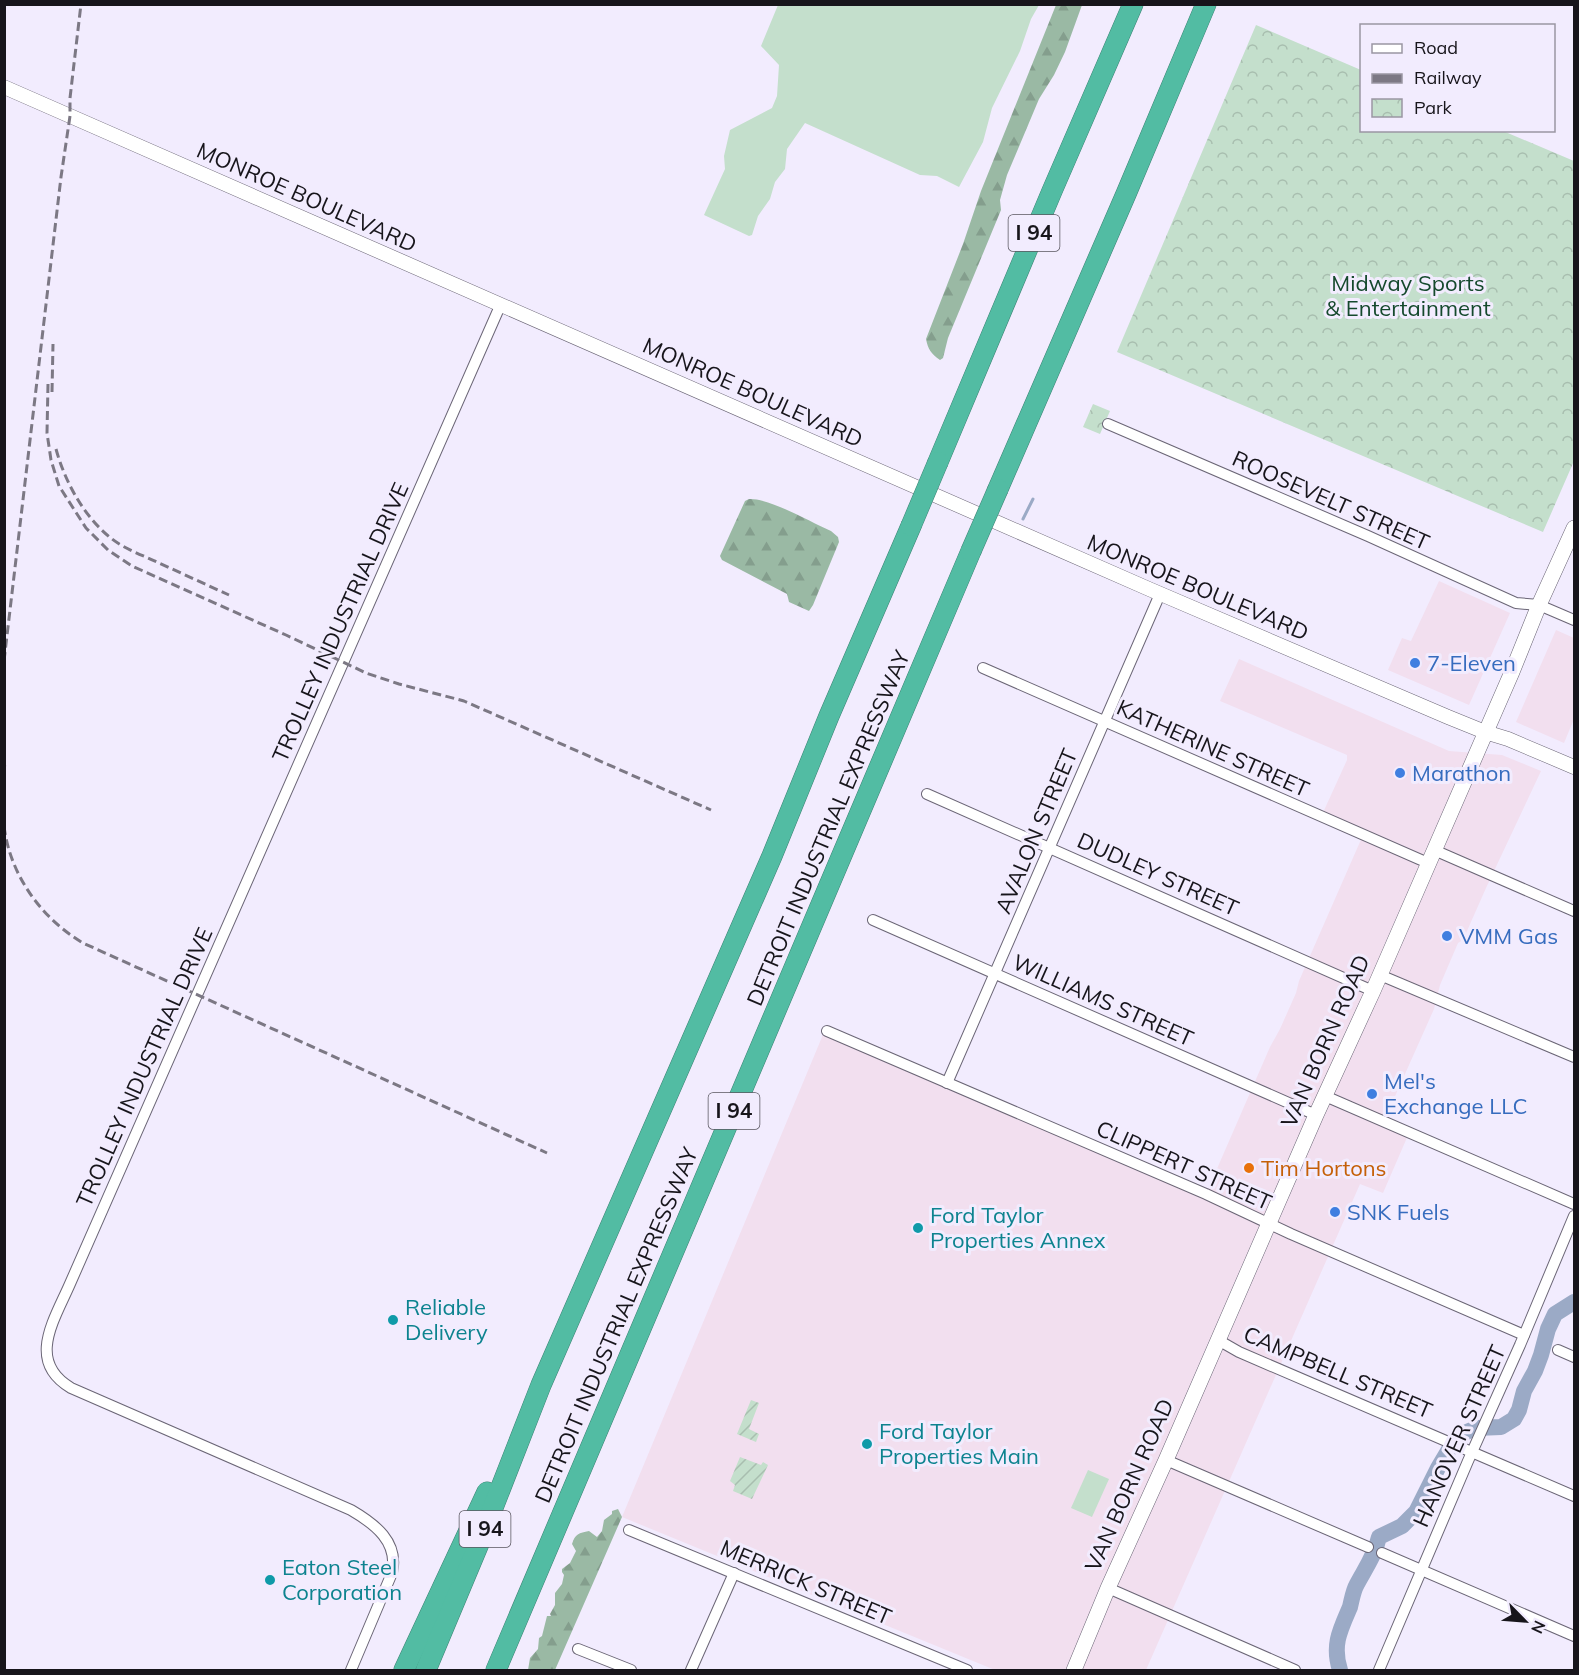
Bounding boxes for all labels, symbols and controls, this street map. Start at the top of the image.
legend [1360,24,1555,132]
text: Road [1414,36,1458,59]
text: Railway [1414,66,1482,89]
text: Park [1414,96,1453,119]
street label: MONROE BOULEVARD [193,136,421,258]
road number: I 94 [1008,215,1060,251]
park label: Midway Sports & Entertainment [1325,269,1491,322]
street label: MONROE BOULEVARD [639,331,867,453]
street label: ROOSEVELT STREET [1228,444,1434,556]
street label: TROLLEY INDUSTRIAL DRIVE [266,478,414,766]
street label: MONROE BOULEVARD [1083,528,1313,646]
street label: DETROIT INDUSTRIAL EXPRESSWAY [740,646,916,1010]
place label: 7-Eleven [1427,649,1516,677]
marker: 7-Eleven [1408,656,1422,670]
street label: KATHERINE STREET [1112,693,1314,803]
street label: AVALON STREET [989,744,1083,918]
place label: Marathon [1412,759,1511,787]
marker: Marathon [1393,766,1407,780]
street label: DUDLEY STREET [1073,826,1243,922]
place label: VMM Gas [1459,922,1558,950]
street label: TROLLEY INDUSTRIAL DRIVE [70,923,218,1211]
marker: VMM Gas [1440,929,1454,943]
street label: WILLIAMS STREET [1008,948,1198,1052]
street label: VAN BORN ROAD [1274,950,1376,1132]
place label: Mel's Exchange LLC [1384,1067,1528,1120]
marker: Mel's Exchange LLC [1365,1087,1379,1101]
road number: I 94 [708,1093,760,1129]
street label: CLIPPERT STREET [1092,1114,1276,1216]
street label: DETROIT INDUSTRIAL EXPRESSWAY [528,1143,704,1507]
place label: Tim Hortons [1261,1154,1387,1182]
marker: Tim Hortons [1242,1161,1256,1175]
place label: SNK Fuels [1347,1198,1450,1226]
place label: Ford Taylor Properties Annex [930,1201,1106,1254]
marker: SNK Fuels [1328,1205,1342,1219]
marker: Ford Taylor Properties Annex [911,1221,925,1235]
place label: Reliable Delivery [405,1293,488,1346]
marker: Reliable Delivery [386,1313,400,1327]
street label: CAMPBELL STREET [1239,1320,1437,1424]
street label: HANOVER STREET [1406,1341,1512,1531]
street label: VAN BORN ROAD [1078,1394,1180,1576]
place label: Ford Taylor Properties Main [879,1417,1039,1470]
marker: Ford Taylor Properties Main [860,1437,874,1451]
road number: I 94 [460,1511,510,1547]
street label: MERRICK STREET [716,1533,896,1631]
place label: Eaton Steel Corporation [282,1553,402,1606]
marker: Eaton Steel Corporation [263,1573,277,1587]
north arrow [1495,1591,1555,1651]
text: N [1527,1618,1550,1637]

